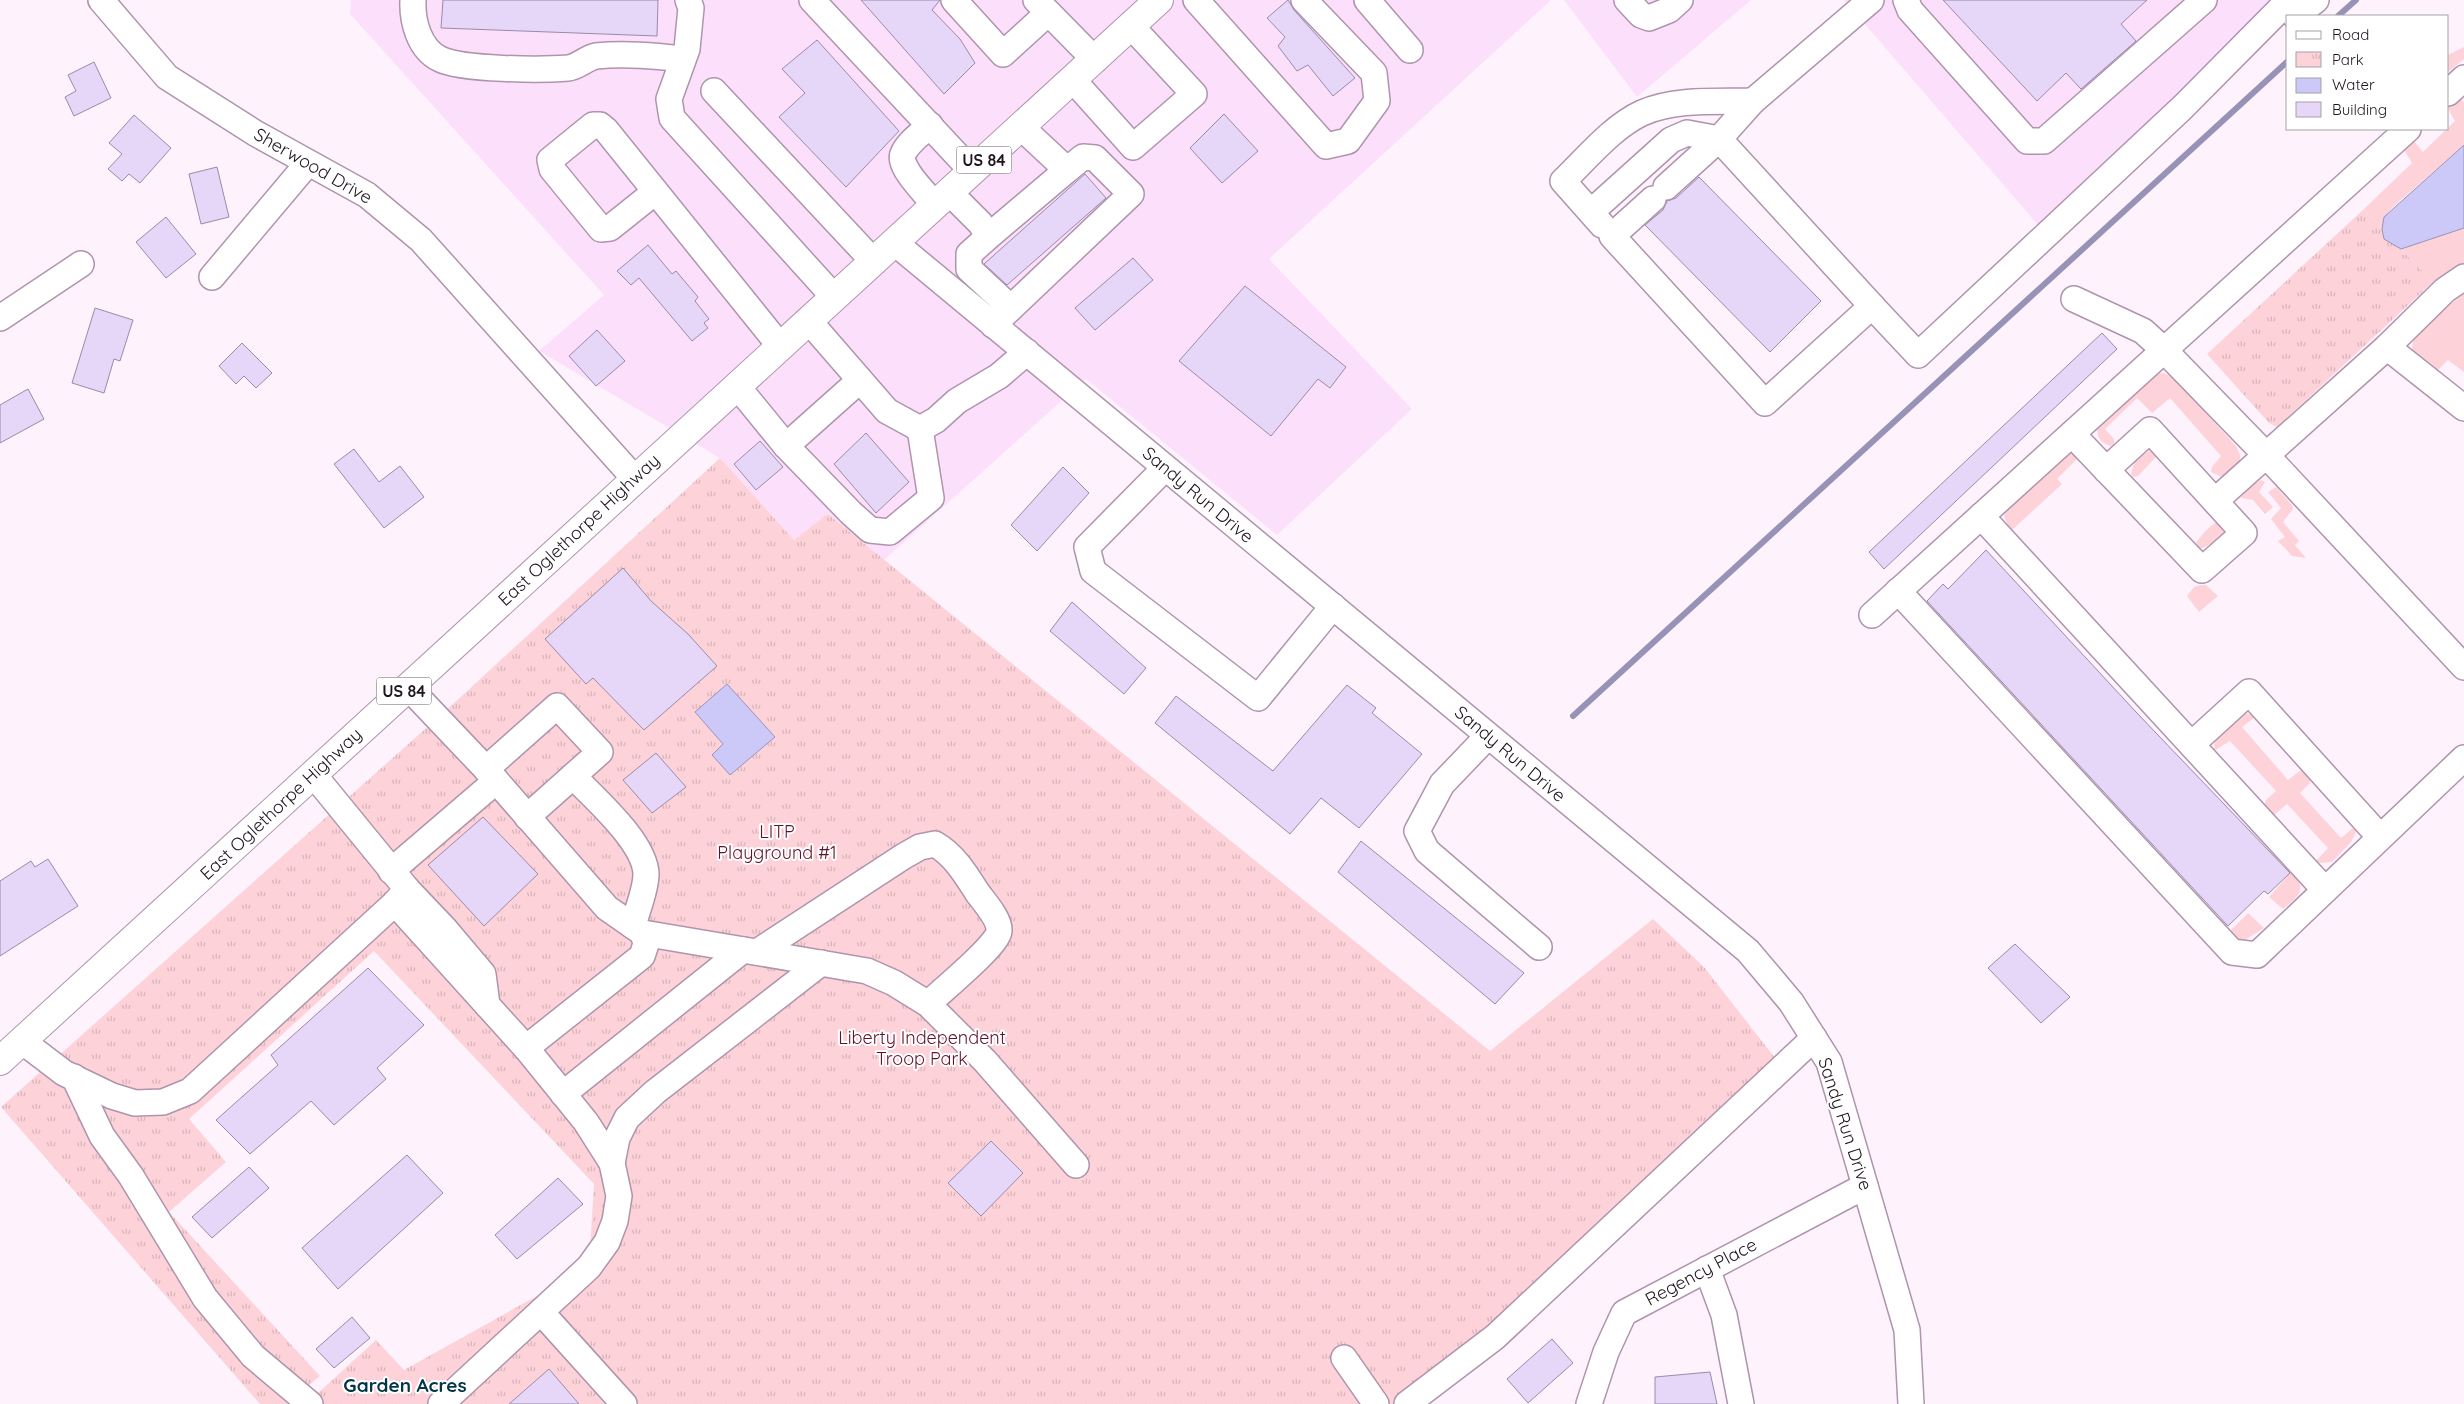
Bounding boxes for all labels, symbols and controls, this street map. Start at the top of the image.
legend [2286,15,2449,130]
text: Road [2332,25,2369,44]
text: Park [2332,50,2364,69]
text: Water [2332,75,2375,94]
text: Building [2332,100,2387,119]
street label: Sherwood Drive [250,122,376,209]
road number: US 84 [956,146,1012,174]
street label: Sandy Run Drive [1138,441,1259,548]
street label: East Oglethorpe Highway [493,449,664,611]
road number: US 84 [376,678,432,704]
street label: Sandy Run Drive [1450,700,1571,807]
street label: East Oglethorpe Highway [195,723,366,885]
park label: LITP Playground #1 [717,820,837,864]
park label: Liberty Independent Troop Park [838,1026,1006,1070]
street label: Sandy Run Drive [1813,1055,1878,1193]
street label: Regency Place [1641,1232,1761,1311]
district label: Garden Acres [343,1373,467,1397]

